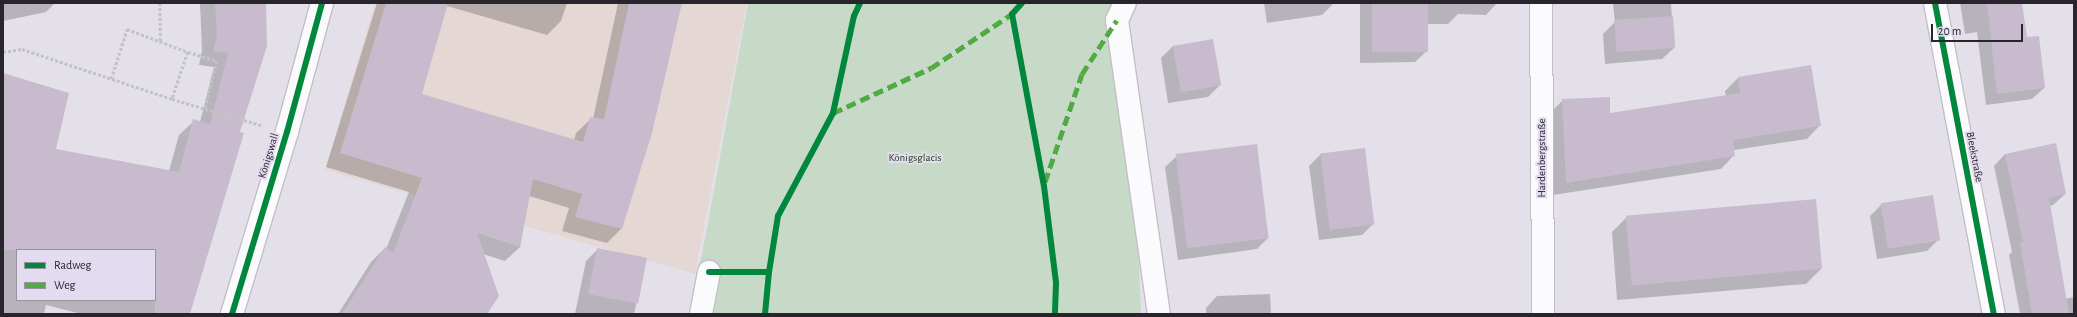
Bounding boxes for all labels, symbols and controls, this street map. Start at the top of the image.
scale bar [1933,16,2025,42]
text: 20 m [1938,25,1961,37]
street label: Hardenbergstraße [1535,118,1549,198]
street label: Bleekstraße [1963,131,1985,183]
street label: Königswall [256,132,282,180]
park label: Königsglacis [889,151,941,165]
legend [16,249,156,301]
text: Radweg [54,259,91,271]
text: Weg [54,279,75,291]

